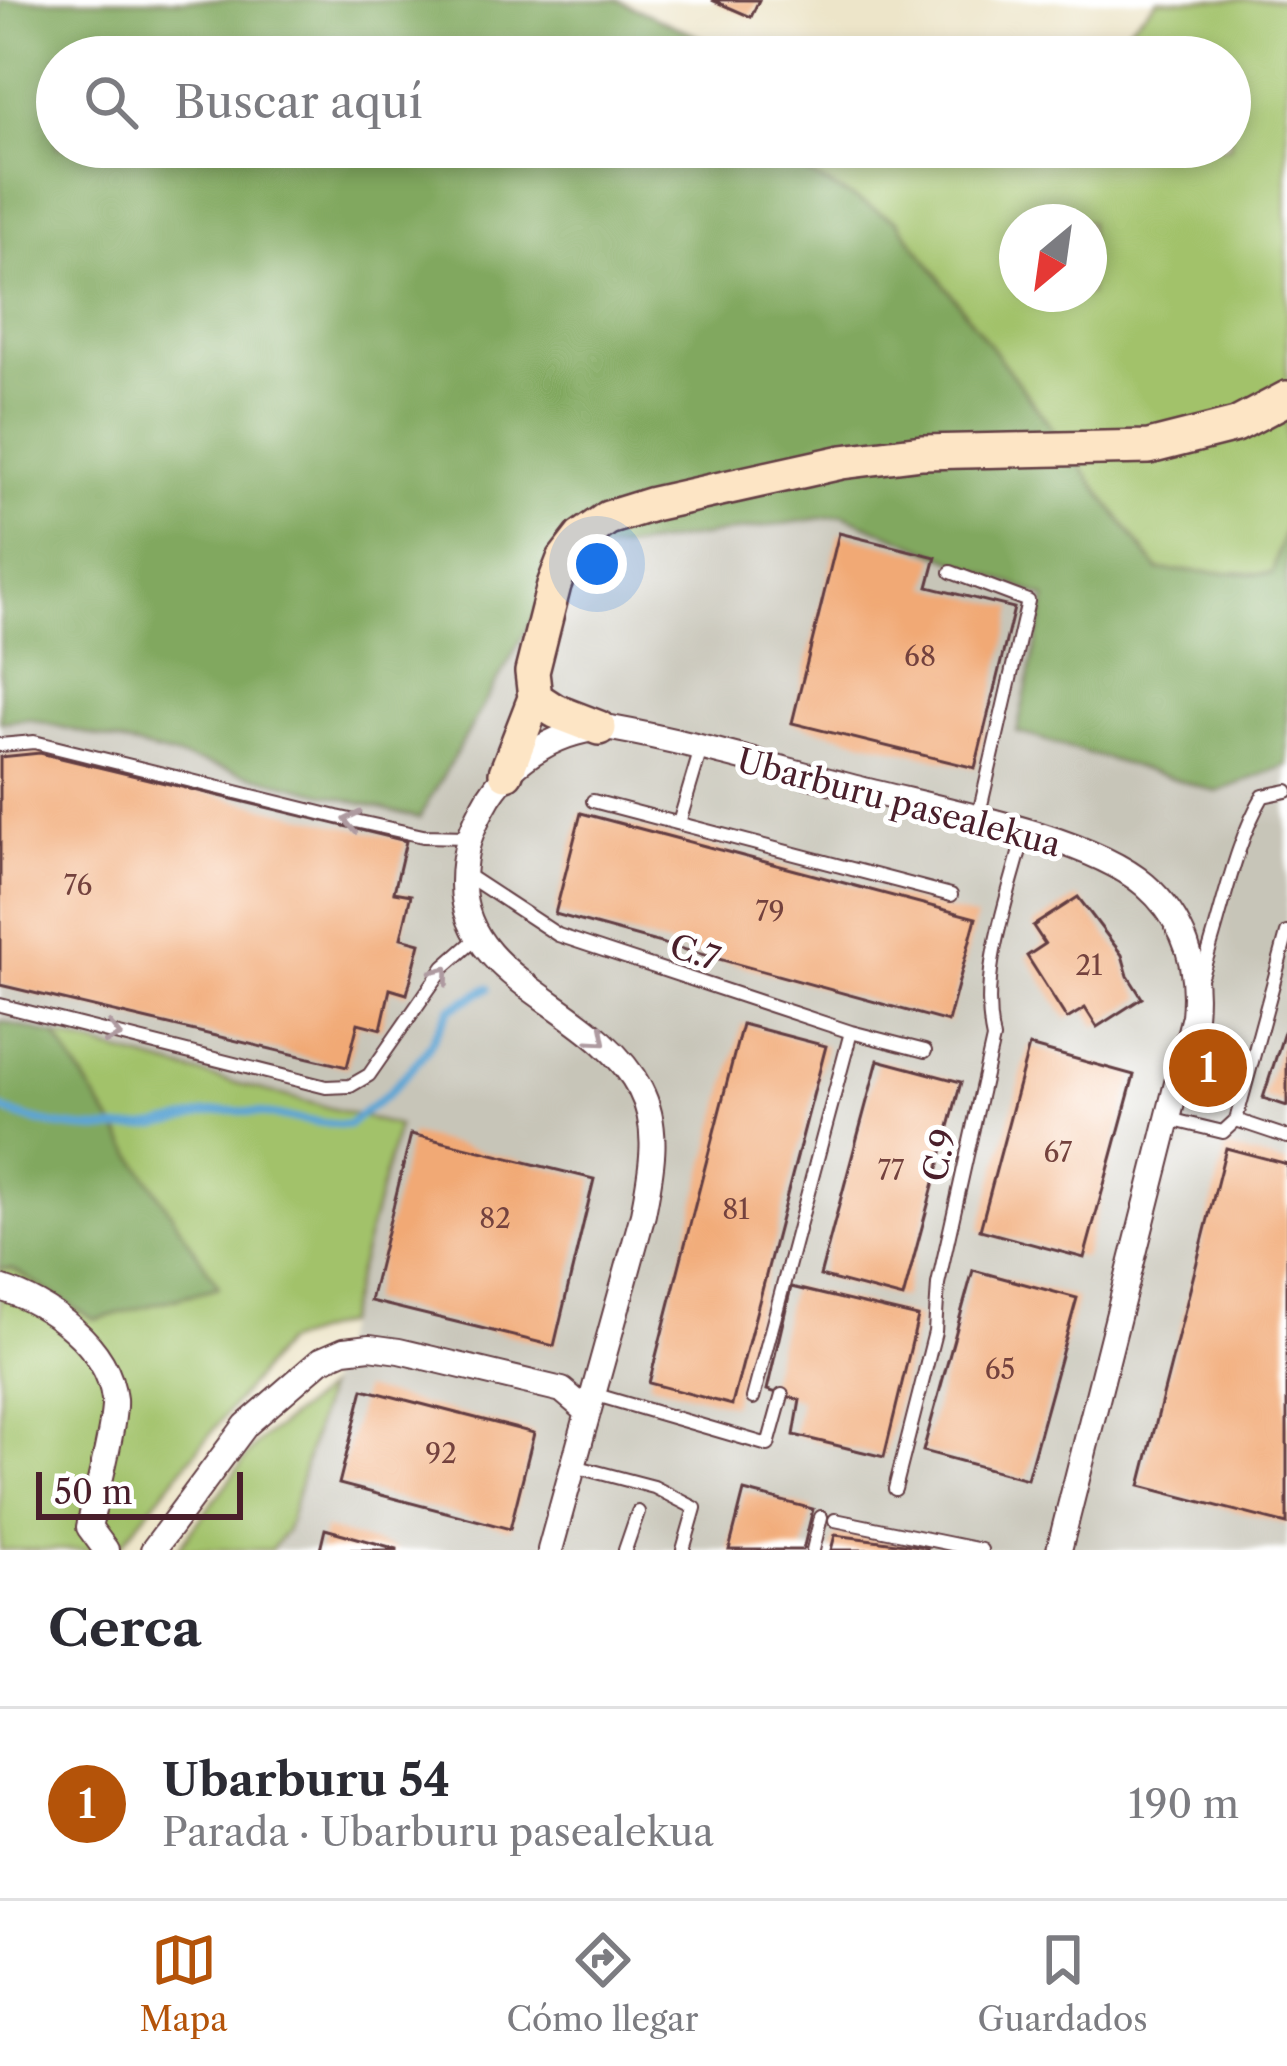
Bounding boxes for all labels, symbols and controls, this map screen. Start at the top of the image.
search box [36,36,1251,168]
icon: search [78,69,144,135]
text: Buscar aquí [174,74,423,130]
north arrow [999,204,1107,312]
your location [567,534,627,594]
house number: 68 [904,640,936,673]
street label: Ubarburu pasealekua [733,740,1066,866]
one-way arrow [343,809,363,834]
house number: 76 [64,869,92,902]
house number: 79 [755,895,785,928]
street label: C.7 [665,925,725,980]
house number: 21 [1076,949,1102,982]
one-way arrow [427,965,449,987]
one-way arrow [103,1020,123,1045]
pin: 1 [1169,1023,1247,1113]
one-way arrow [585,1024,606,1045]
street label: C.9 [914,1125,965,1185]
house number: 67 [1044,1136,1073,1169]
house number: 77 [878,1154,905,1187]
house number: 81 [722,1193,750,1226]
house number: 82 [479,1202,511,1235]
house number: 65 [985,1353,1015,1386]
house number: 92 [425,1437,457,1470]
scale bar [36,1466,243,1519]
text: 50 m [54,1472,132,1513]
text: Cerca [48,1597,202,1659]
text: Ubarburu 54 [162,1752,450,1808]
text: 1 [78,1780,96,1828]
text: 190 m [1128,1780,1239,1828]
text: Parada · Ubarburu pasealekua [162,1808,714,1856]
tab: Mapa [139,1927,228,2040]
tab: Cómo llegar [507,1927,699,2040]
tab: Guardados [978,1927,1148,2040]

